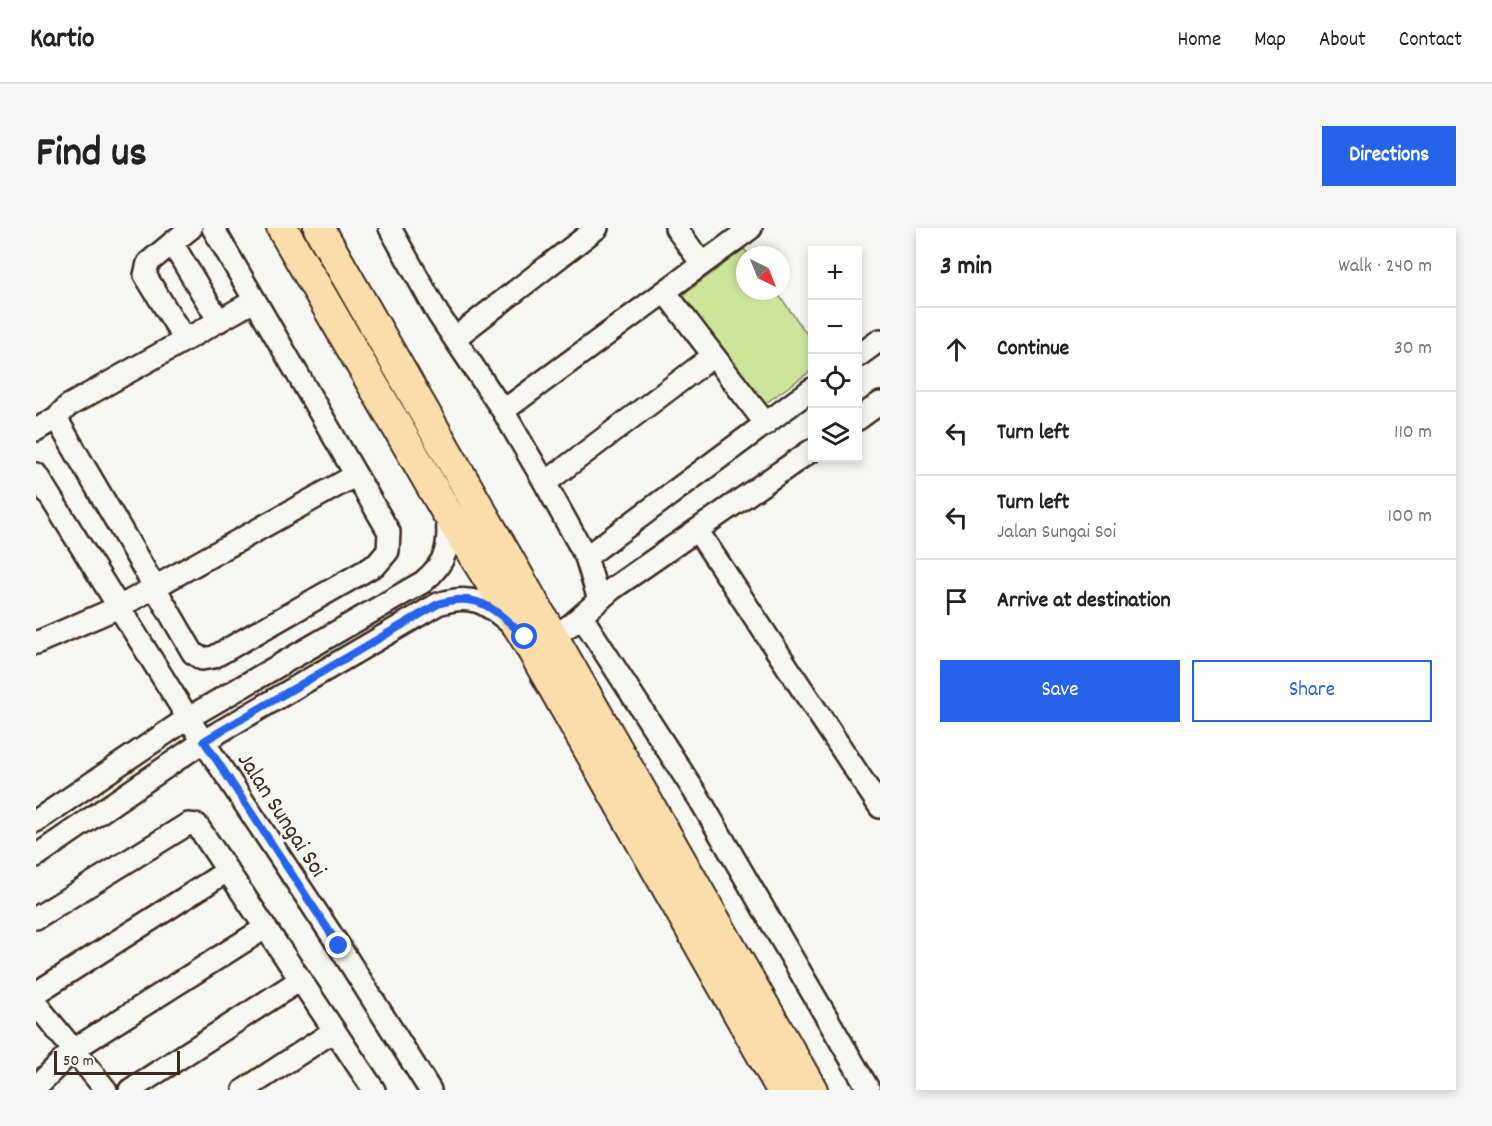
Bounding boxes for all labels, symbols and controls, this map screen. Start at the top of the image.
text: Kartio [30,21,94,61]
text: Home [1177,26,1221,56]
text: Map [1254,26,1286,56]
text: About [1319,26,1366,56]
text: Contact [1399,26,1462,56]
text: Find us [36,126,147,186]
button: Directions [1322,126,1456,186]
north arrow [736,246,790,300]
map controls [808,246,862,462]
button: + [808,246,862,300]
text: 3 min [940,249,992,286]
text: Walk · 240 m [1338,253,1432,281]
button: − [808,300,862,354]
icon: ahead [940,333,973,366]
text: Continue [997,334,1069,365]
text: 30 m [1394,335,1432,363]
button: locate [808,354,862,408]
button: layers [808,408,862,462]
icon: left [940,417,973,450]
text: Turn left [997,418,1069,449]
text: 110 m [1394,419,1432,447]
text: Turn left [997,488,1069,519]
icon: left [940,501,973,534]
text: 100 m [1388,503,1432,531]
text: Jalan Sungai Soi [997,519,1116,547]
icon: arrive [940,585,973,618]
text: Arrive at destination [997,586,1171,617]
route start [511,623,537,649]
button: Save [940,660,1180,722]
button: Share [1192,660,1432,722]
street label: Jalan Sungai Soi [227,746,334,885]
route end [325,932,351,958]
scale bar [54,1048,180,1076]
text: 50 m [63,1050,94,1073]

